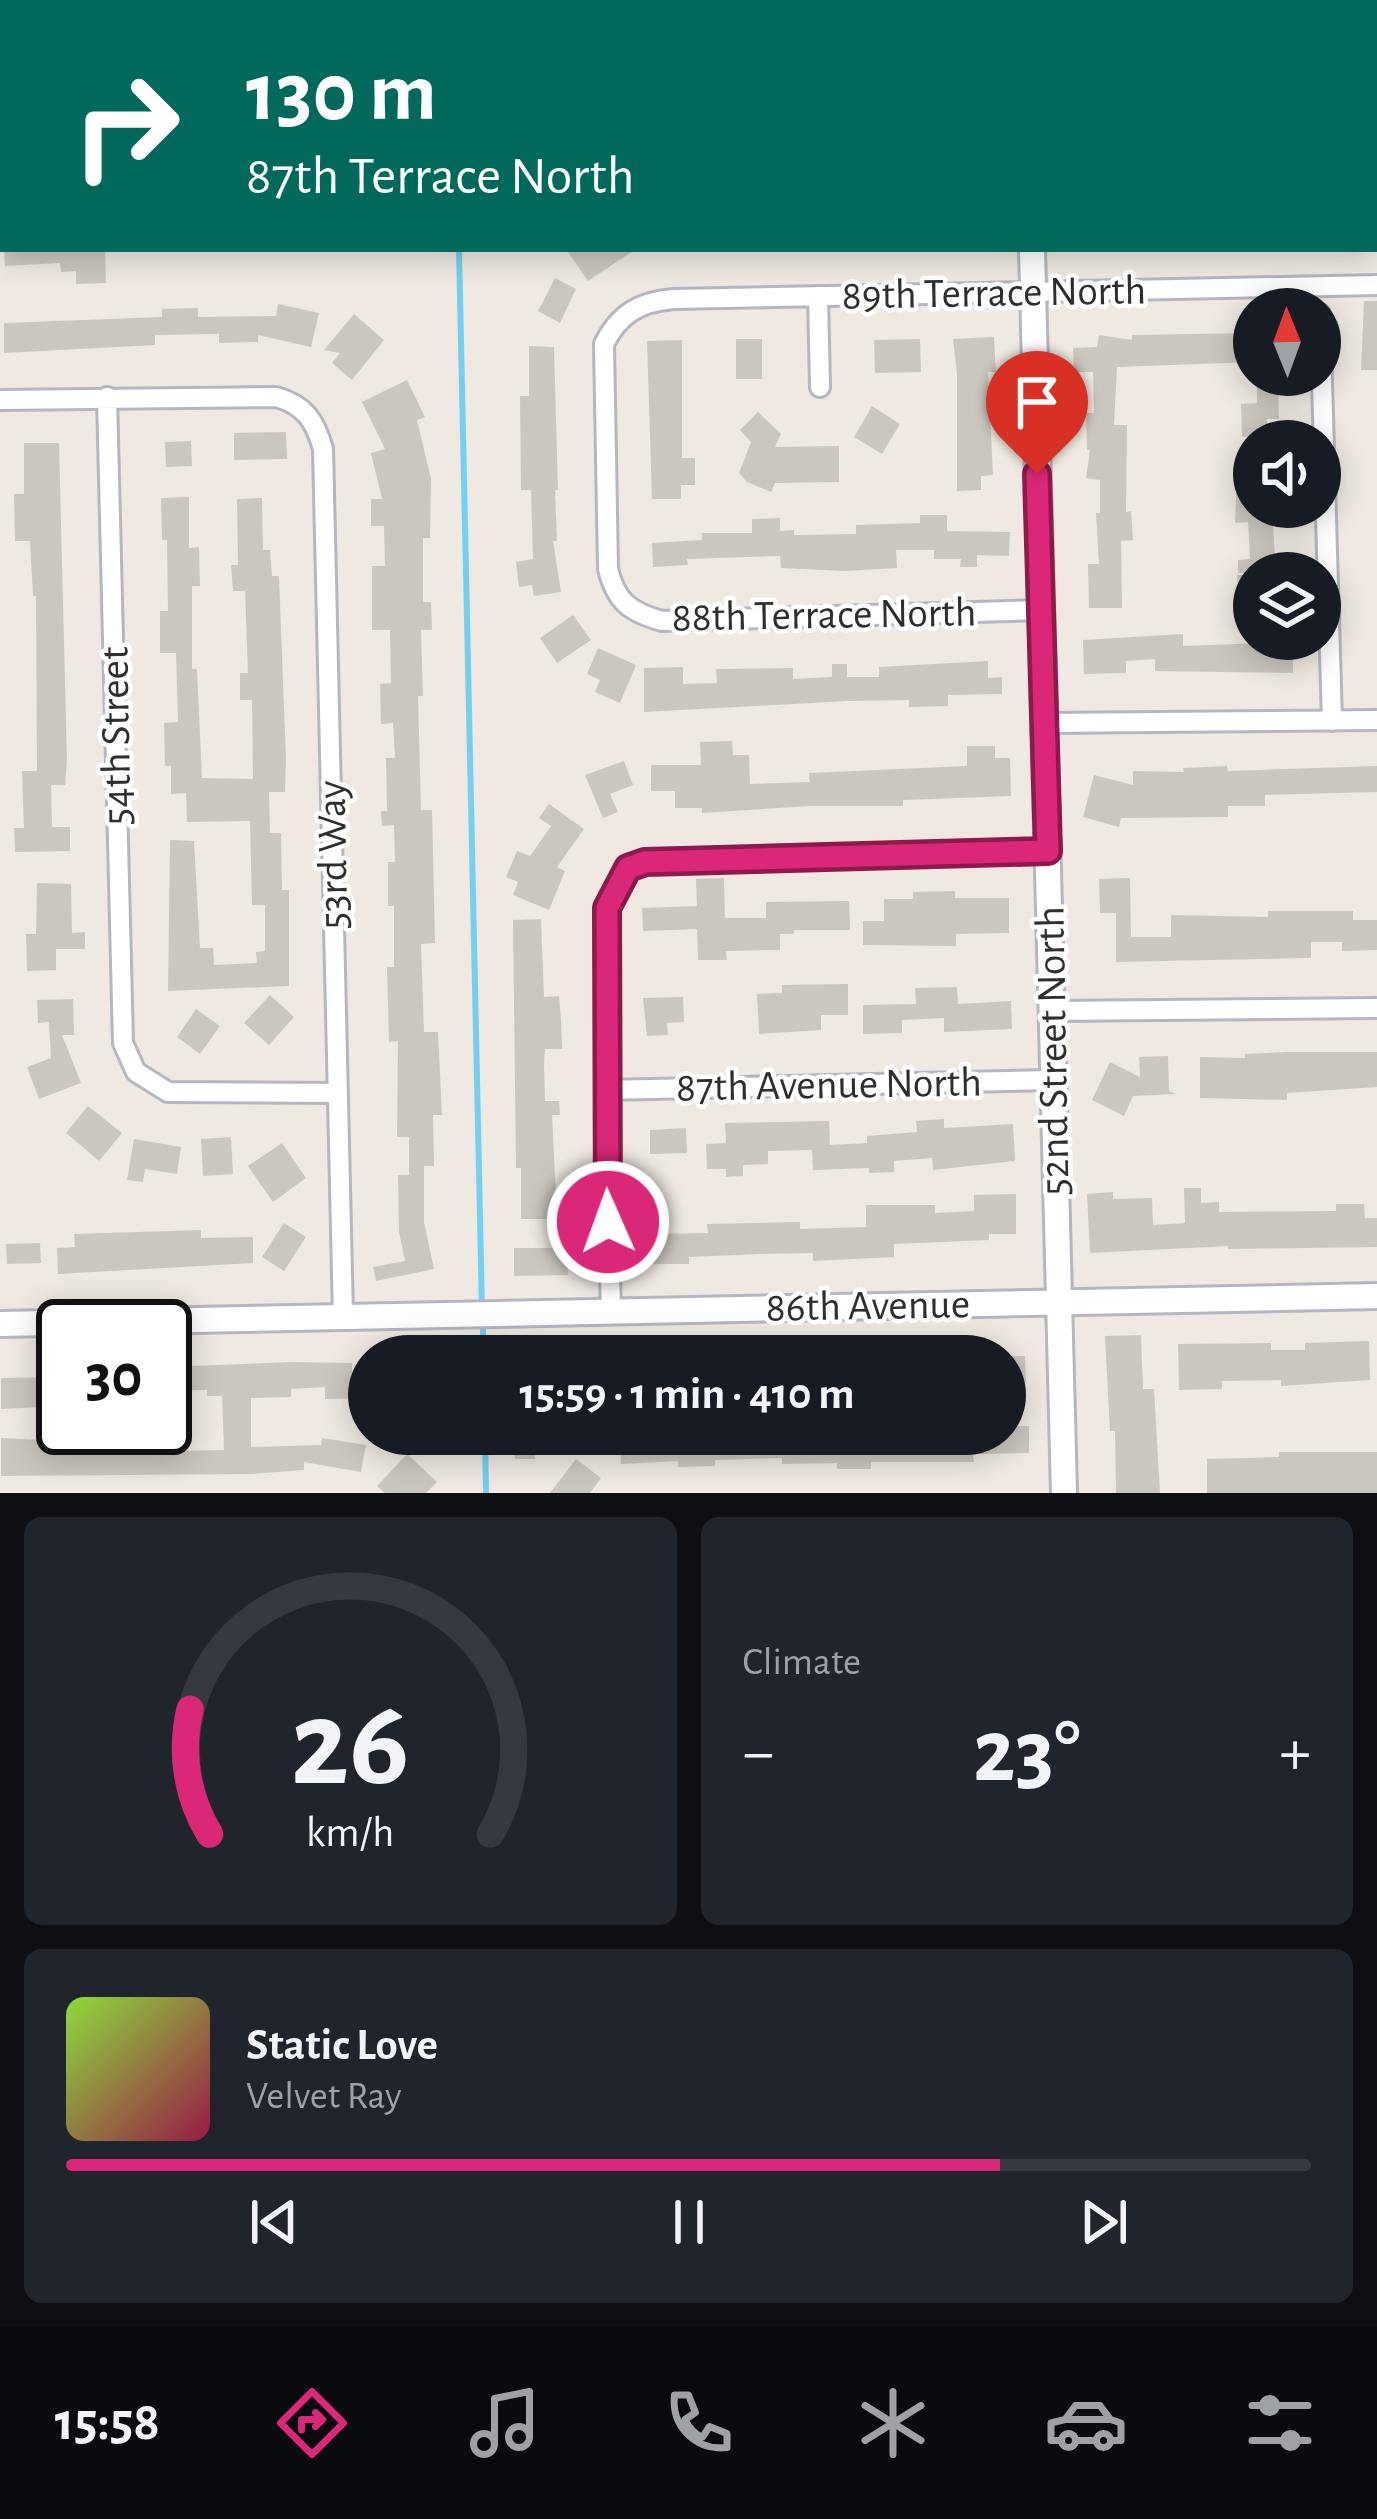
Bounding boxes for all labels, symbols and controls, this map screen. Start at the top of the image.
icon: right [48,48,204,204]
text: 130 m [246,52,437,136]
text: 87th Terrace North [246,150,634,204]
street label: 89th Terrace North [841,269,1147,317]
north arrow [1233,288,1341,396]
map controls [1233,288,1341,660]
pin [986,351,1088,474]
icon: arrive [1004,369,1070,435]
button: sound [1233,420,1341,528]
button: layers [1233,552,1341,660]
street label: 88th Terrace North [671,591,977,639]
street label: 54th Street [93,646,139,826]
street label: 53rd Way [311,780,355,930]
street label: 52nd Street North [1029,906,1077,1196]
street label: 87th Avenue North [676,1061,982,1109]
position arrow [545,1159,671,1285]
street label: 86th Avenue [766,1283,970,1329]
speed limit sign: 30 [36,1299,192,1455]
text: 15:59 · 1 min · 410 m [519,1372,855,1417]
text: Climate [743,1643,861,1682]
text: 26 [291,1683,410,1808]
text: 23° [973,1708,1081,1798]
text: − [743,1720,774,1786]
text: + [1279,1720,1311,1786]
text: km/h [306,1812,394,1855]
text: Static Love [246,2023,438,2068]
text: Velvet Ray [246,2077,402,2116]
icon: previous [241,2189,307,2255]
icon: pause [656,2189,722,2255]
icon: next [1071,2189,1137,2255]
icon: directions [270,2381,354,2465]
icon: music [463,2381,547,2465]
icon: phone [657,2381,741,2465]
icon: climate [851,2381,935,2465]
icon: car [1044,2381,1128,2465]
icon: filters [1238,2381,1322,2465]
text: 15:58 [55,2396,160,2450]

